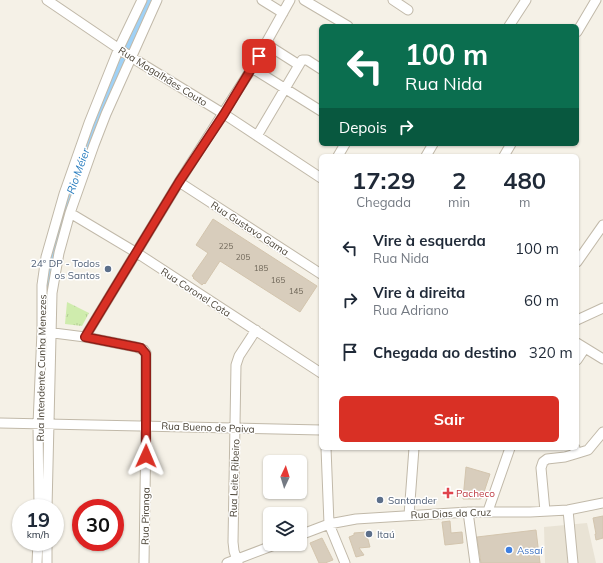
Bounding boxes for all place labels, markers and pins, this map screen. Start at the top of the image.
pin [242,39,276,73]
place label: 24º DP - Todos os Santos [31,257,100,282]
marker: 24º DP - Todos os Santos [103,264,113,274]
place label: Pacheco [456,487,495,500]
marker: Pacheco [443,488,453,498]
place label: Santander [388,494,437,507]
marker: Santander [375,495,385,505]
place label: Itaú [377,528,395,541]
marker: Itaú [364,529,374,539]
place label: Assaí [517,544,543,557]
marker: Assaí [504,545,514,555]

